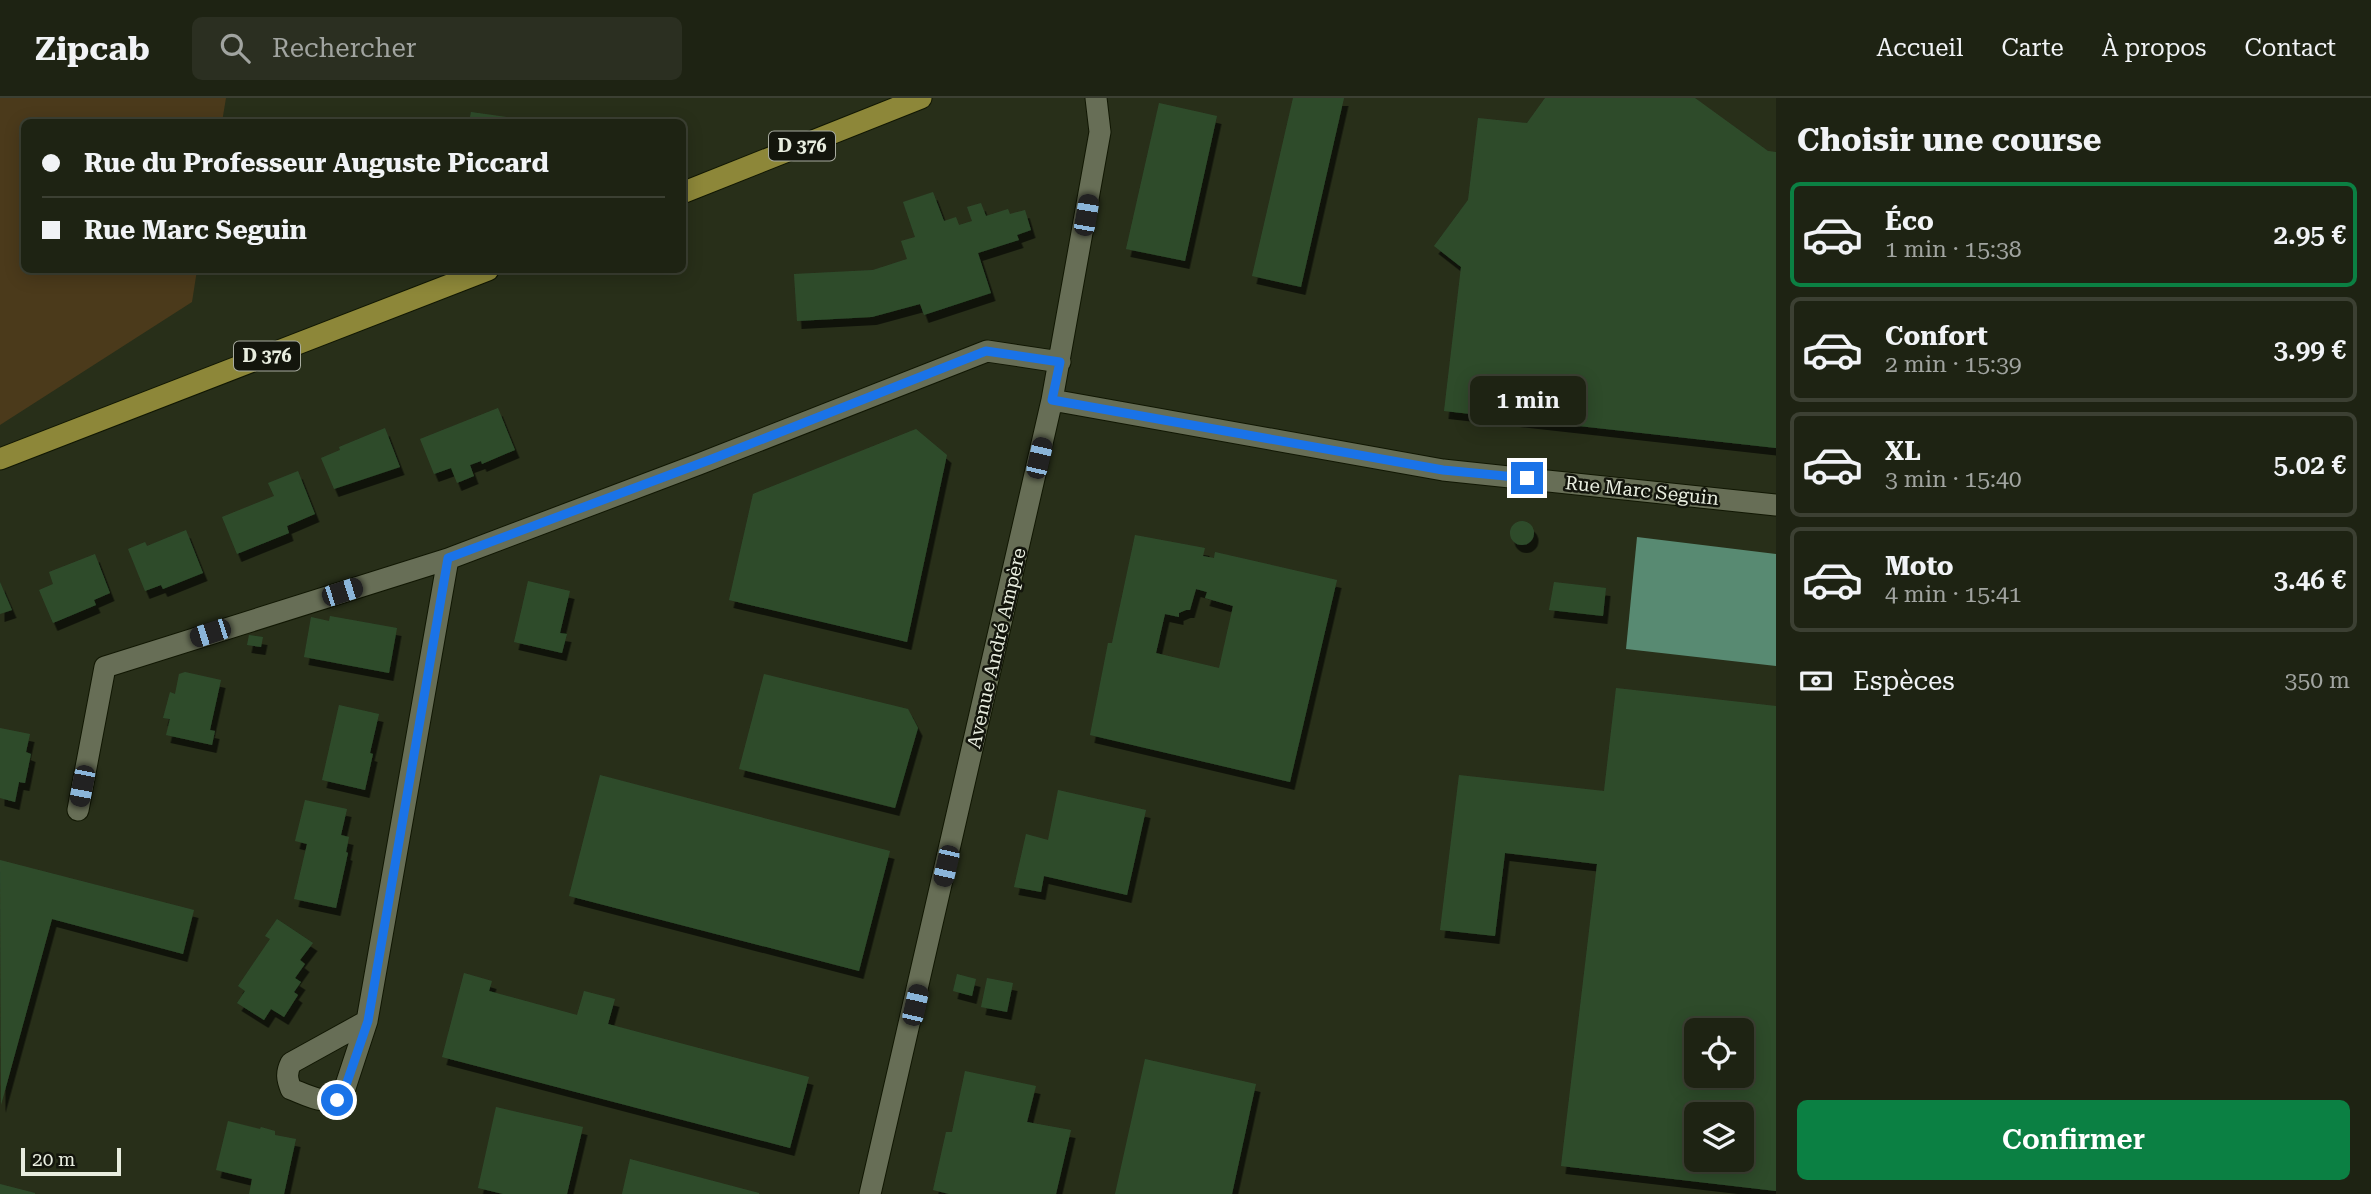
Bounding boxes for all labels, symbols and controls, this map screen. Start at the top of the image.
search box [192,17,682,80]
text: Zipcab [35,29,150,68]
icon: search [216,29,254,67]
text: Rechercher [272,33,416,63]
text: Accueil [1877,34,1963,62]
text: Carte [2001,34,2064,62]
text: À propos [2102,34,2206,62]
text: Contact [2244,34,2336,62]
text: Choisir une course [1797,121,2101,159]
road number: D 376 [769,131,835,160]
text: Rue du Professeur Auguste Piccard [84,148,549,178]
car [1073,192,1100,238]
icon: car [1801,203,1864,266]
text: Éco [1885,206,1934,236]
text: Rue Marc Seguin [84,215,307,245]
text: 2.95 € [2274,220,2346,250]
text: 1 min · 15:38 [1885,236,2022,263]
icon: car [1801,318,1864,381]
text: Confort [1885,321,1988,351]
text: 3.99 € [2274,335,2346,365]
road number: D 376 [234,342,300,370]
text: 2 min · 15:39 [1885,351,2022,378]
callout: 1 min [1469,376,1585,426]
text: 1 min [1496,387,1560,414]
icon: car [1801,433,1864,496]
car [1025,435,1054,481]
text: XL [1885,436,1921,466]
text: 5.02 € [2274,450,2346,480]
route end [1511,462,1543,494]
text: 3 min · 15:40 [1885,466,2022,493]
street label: Rue Marc Seguin [1564,471,1720,510]
street label: Avenue André Ampère [962,546,1031,751]
icon: car [1801,548,1864,611]
text: Moto [1885,551,1954,581]
text: 3.46 € [2274,565,2346,595]
car [319,576,366,608]
text: 4 min · 15:41 [1885,581,2022,608]
car [187,617,234,649]
icon: cash [1797,662,1835,700]
text: Espèces [1853,666,1955,696]
text: 350 m [2285,667,2350,694]
car [68,763,97,809]
car [932,843,961,889]
car [901,982,930,1028]
map controls [1684,1018,1754,1172]
button: locate [1684,1018,1754,1088]
route start [321,1084,353,1116]
button: Confirmer [1797,1100,2350,1180]
button: layers [1684,1102,1754,1172]
scale bar [21,1145,121,1177]
text: 20 m [32,1148,75,1171]

